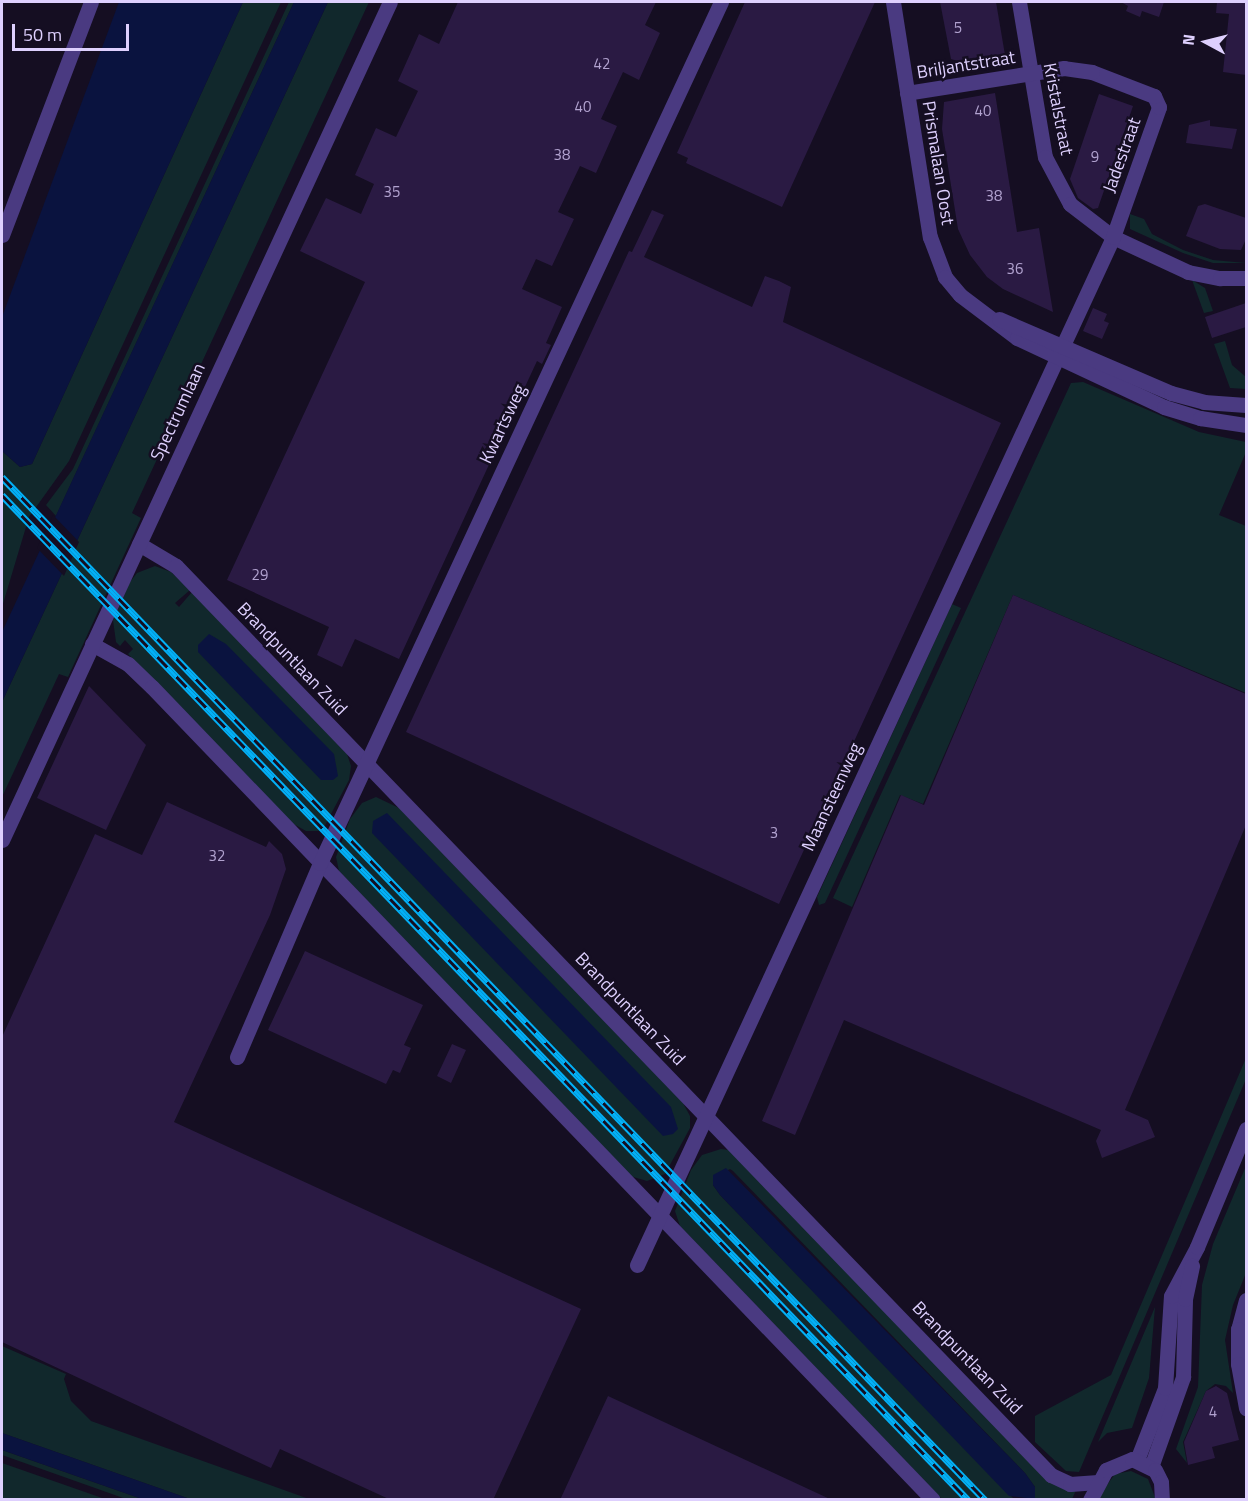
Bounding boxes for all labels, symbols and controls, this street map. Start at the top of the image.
scale bar [15,12,132,50]
north arrow [1176,12,1236,72]
house number: 5 [954,19,962,37]
text: 50 m [23,21,62,48]
text: N [1176,33,1201,47]
street label: Briljantstraat [915,47,1017,83]
house number: 42 [594,55,610,73]
street label: Kristalstraat [1038,61,1078,157]
house number: 40 [575,98,591,116]
street label: Prismalaan Oost [918,99,958,227]
house number: 40 [975,102,991,120]
street label: Jadestraat [1098,115,1146,195]
house number: 38 [554,146,570,164]
house number: 9 [1091,148,1099,166]
house number: 35 [384,183,400,201]
house number: 38 [986,187,1002,205]
house number: 36 [1007,260,1023,278]
street label: Spectrumlaan [146,360,210,464]
street label: Kwartsweg [475,381,531,467]
house number: 29 [252,566,268,584]
street label: Brandpuntlaan Zuid [233,598,351,720]
street label: Maansteenweg [797,739,867,855]
house number: 3 [770,824,778,842]
house number: 32 [209,847,225,865]
street label: Brandpuntlaan Zuid [571,948,689,1070]
street label: Brandpuntlaan Zuid [908,1297,1026,1419]
house number: 4 [1209,1403,1217,1421]

